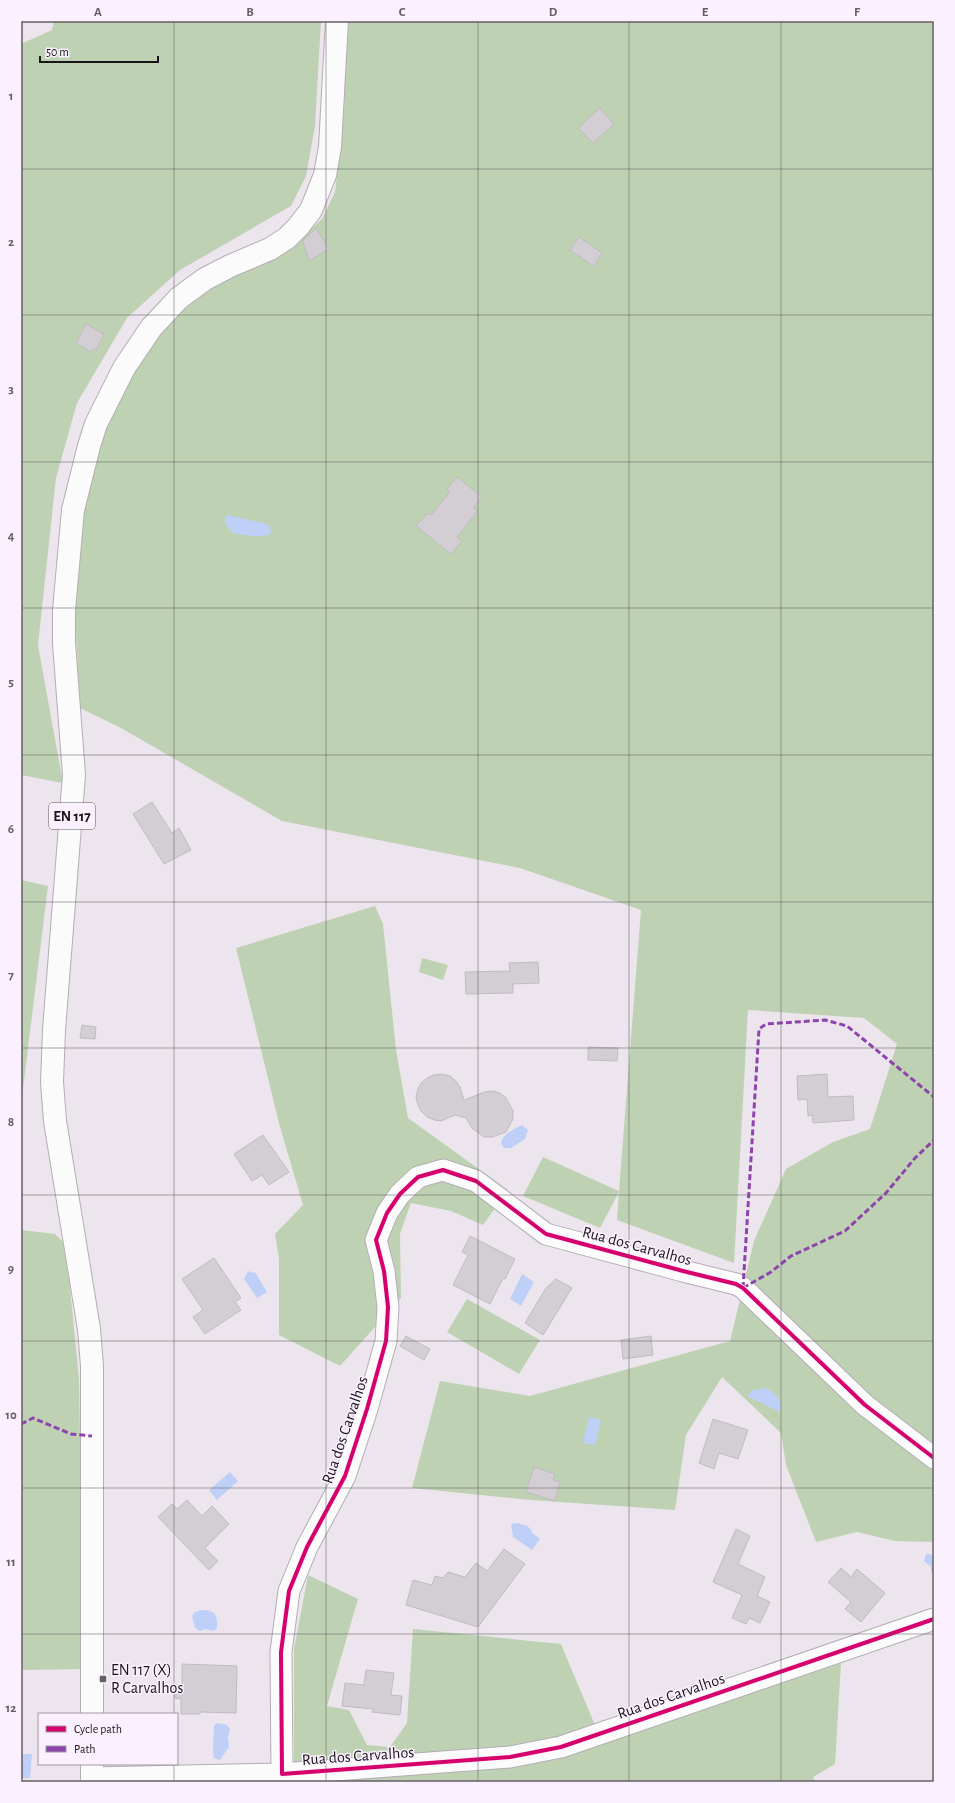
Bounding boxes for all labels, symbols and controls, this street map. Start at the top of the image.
text: A [94,6,102,19]
text: B [246,6,254,19]
text: C [399,6,406,19]
text: D [549,6,558,19]
text: E [702,6,709,19]
text: F [854,6,861,19]
scale bar [40,38,158,64]
text: 50 m [46,46,69,58]
text: 1 [9,90,13,103]
text: 2 [8,236,14,249]
text: 3 [8,383,14,396]
text: 4 [8,530,15,543]
text: 5 [8,676,14,689]
road number: EN 117 [49,803,95,829]
text: 6 [8,823,14,836]
text: 7 [8,969,14,982]
text: 8 [8,1116,14,1129]
street label: Rua dos Carvalhos [581,1224,693,1268]
text: 9 [8,1263,14,1276]
street label: Rua dos Carvalhos [319,1374,371,1486]
text: 10 [5,1409,17,1422]
text: 11 [6,1556,16,1569]
place label: EN 117 (X) R Carvalhos [111,1662,183,1696]
street label: Rua dos Carvalhos [615,1670,727,1722]
marker: EN 117 (X) R Carvalhos [98,1674,108,1684]
text: 12 [6,1702,16,1715]
legend [38,1713,178,1765]
text: Cycle path [74,1723,122,1736]
text: Path [74,1743,96,1755]
street label: Rua dos Carvalhos [301,1744,415,1768]

